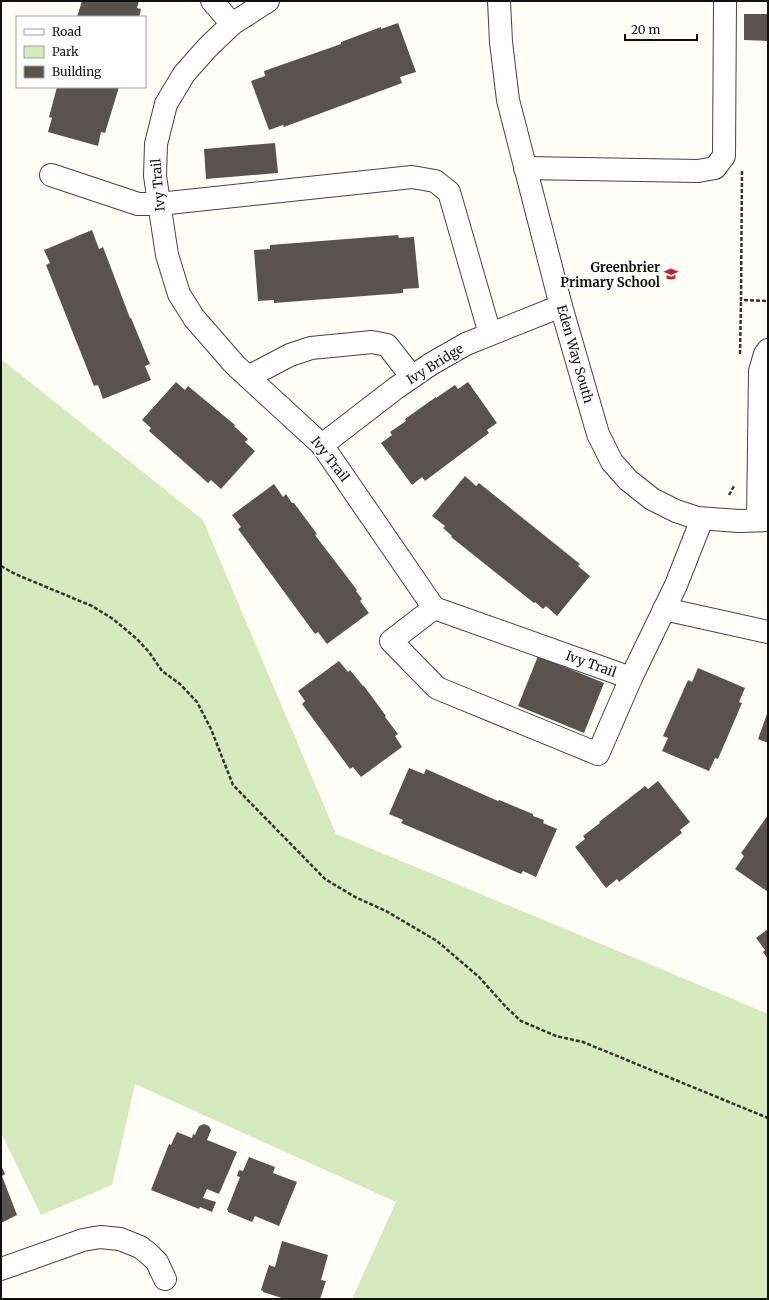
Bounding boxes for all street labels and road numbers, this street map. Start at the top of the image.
street label: Ivy Trail [147,158,169,212]
street label: Eden Way South [553,303,597,406]
street label: Ivy Bridge [403,340,467,388]
street label: Ivy Trail [307,433,353,485]
street label: Ivy Trail [563,647,619,681]

